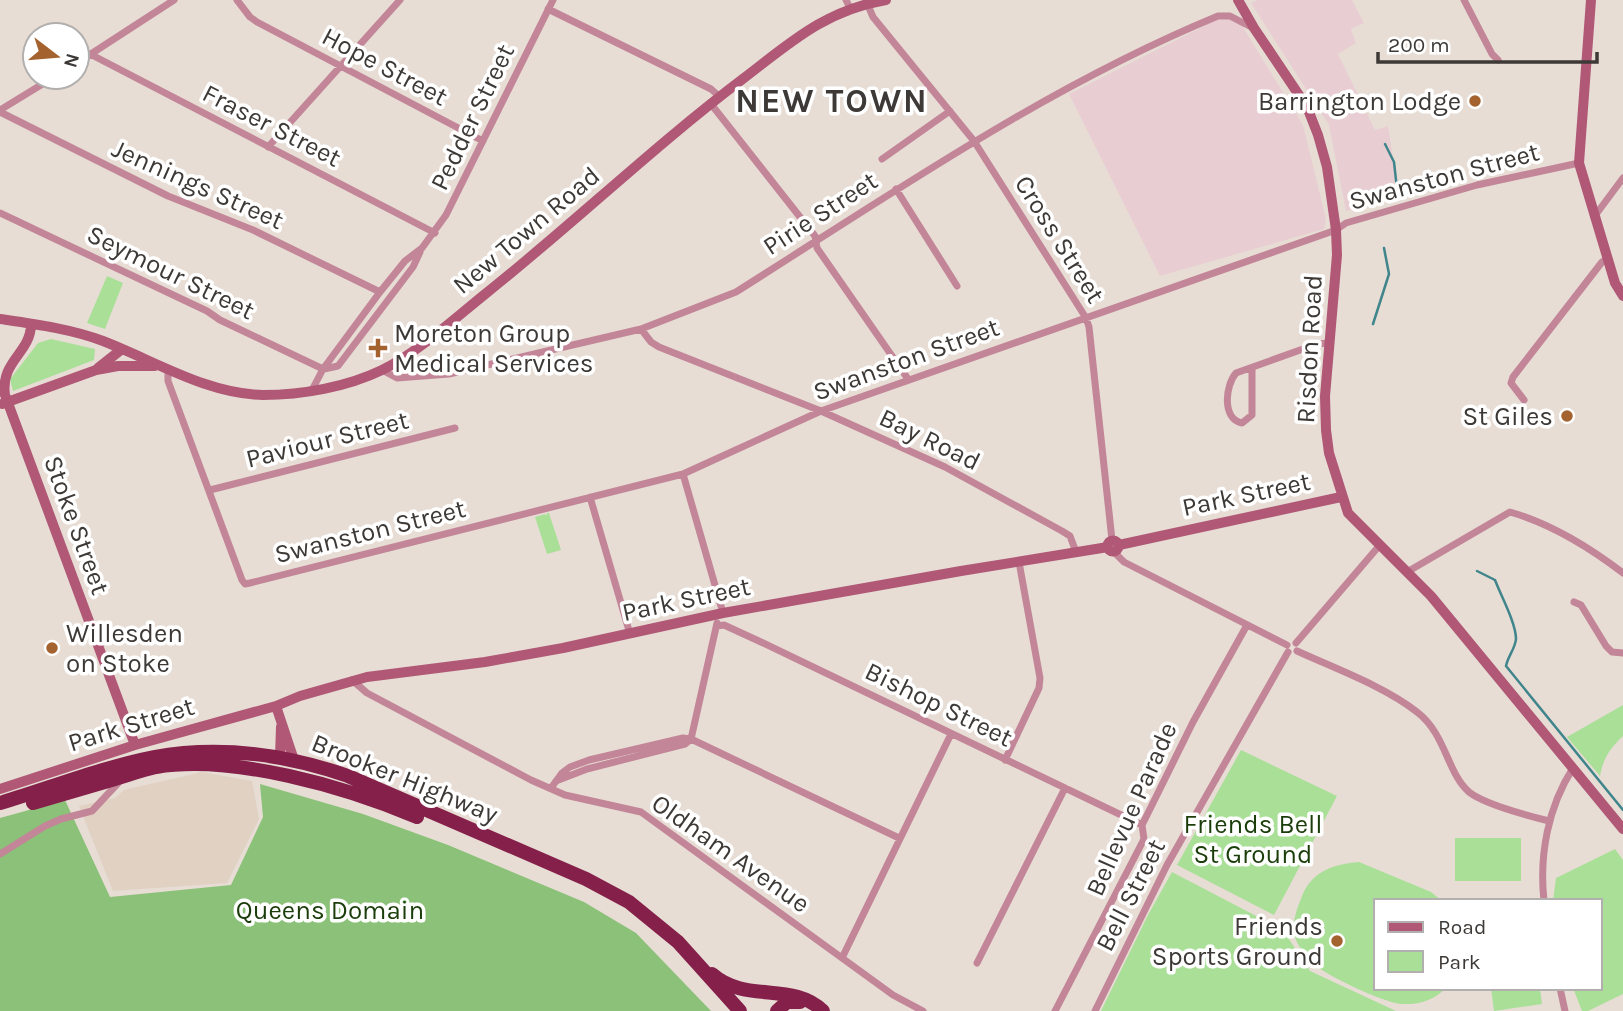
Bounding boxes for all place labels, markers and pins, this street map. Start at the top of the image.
place label: Barrington Lodge [1258,86,1461,117]
marker: Barrington Lodge [1467,93,1483,109]
place label: Moreton Group Medical Services [394,318,593,379]
marker: Moreton Group Medical Services [368,338,388,358]
place label: St Giles [1463,401,1553,432]
marker: St Giles [1559,408,1575,424]
place label: Willesden on Stoke [66,618,183,679]
marker: Willesden on Stoke [44,640,60,656]
place label: Friends Sports Ground [1152,911,1323,972]
marker: Friends Sports Ground [1329,933,1345,949]

